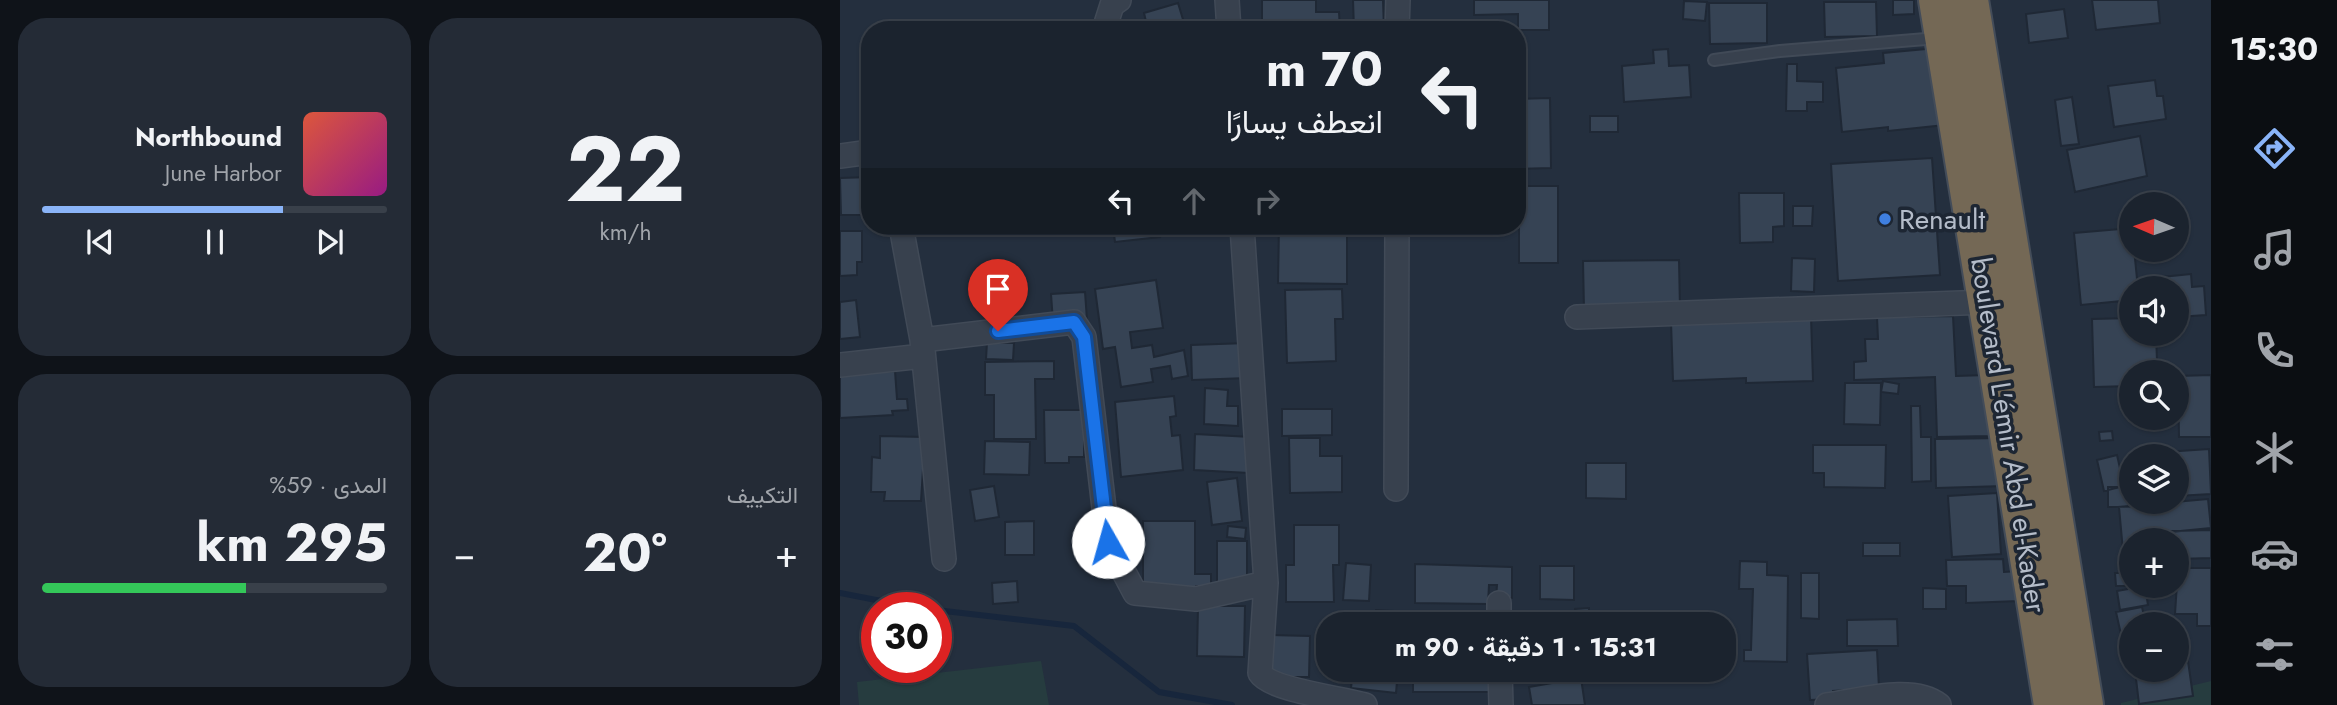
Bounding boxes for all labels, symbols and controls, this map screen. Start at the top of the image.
text: 15:30 [2230,26,2318,72]
text: 70 m [1266,34,1383,104]
icon: left [1407,49,1498,140]
text: انعطف يسارًا [1226,99,1383,145]
text: 22 [566,104,685,235]
text: Northbound [135,118,282,156]
icon: directions [2250,124,2299,173]
text: June Harbor [165,156,282,190]
icon: left [1102,182,1140,220]
icon: ahead [1175,182,1213,220]
icon: right [1248,182,1286,220]
north arrow [2119,192,2189,262]
map controls [2119,192,2189,682]
place label: Renault [1899,199,1985,240]
marker: Renault [1877,211,1893,227]
text: km/h [600,215,652,249]
icon: previous [81,223,119,261]
icon: pause [196,223,234,261]
icon: next [311,223,349,261]
icon: music [2250,225,2299,274]
street label: boulevard L'émir Abd el-Kader [1960,254,2057,616]
pin [968,259,1028,331]
icon: arrive [979,270,1017,308]
button: sound [2119,276,2189,346]
icon: phone [2250,326,2299,375]
button: search [2119,360,2189,430]
icon: climate [2250,428,2299,477]
button: layers [2119,444,2189,514]
text: المدى · 59% [269,468,387,502]
text: التكييف [727,478,798,512]
text: 295 km [196,505,387,581]
position arrow [1071,505,1145,579]
text: 20° [583,515,667,591]
text: − [453,526,475,581]
text: + [775,526,798,581]
button: + [2119,528,2189,598]
icon: car [2250,529,2299,578]
speed limit sign: 30 [861,592,952,683]
button: − [2119,612,2189,682]
text: 15:31 · 1 دقيقة · 90 m [1395,628,1657,666]
icon: filters [2250,630,2299,679]

